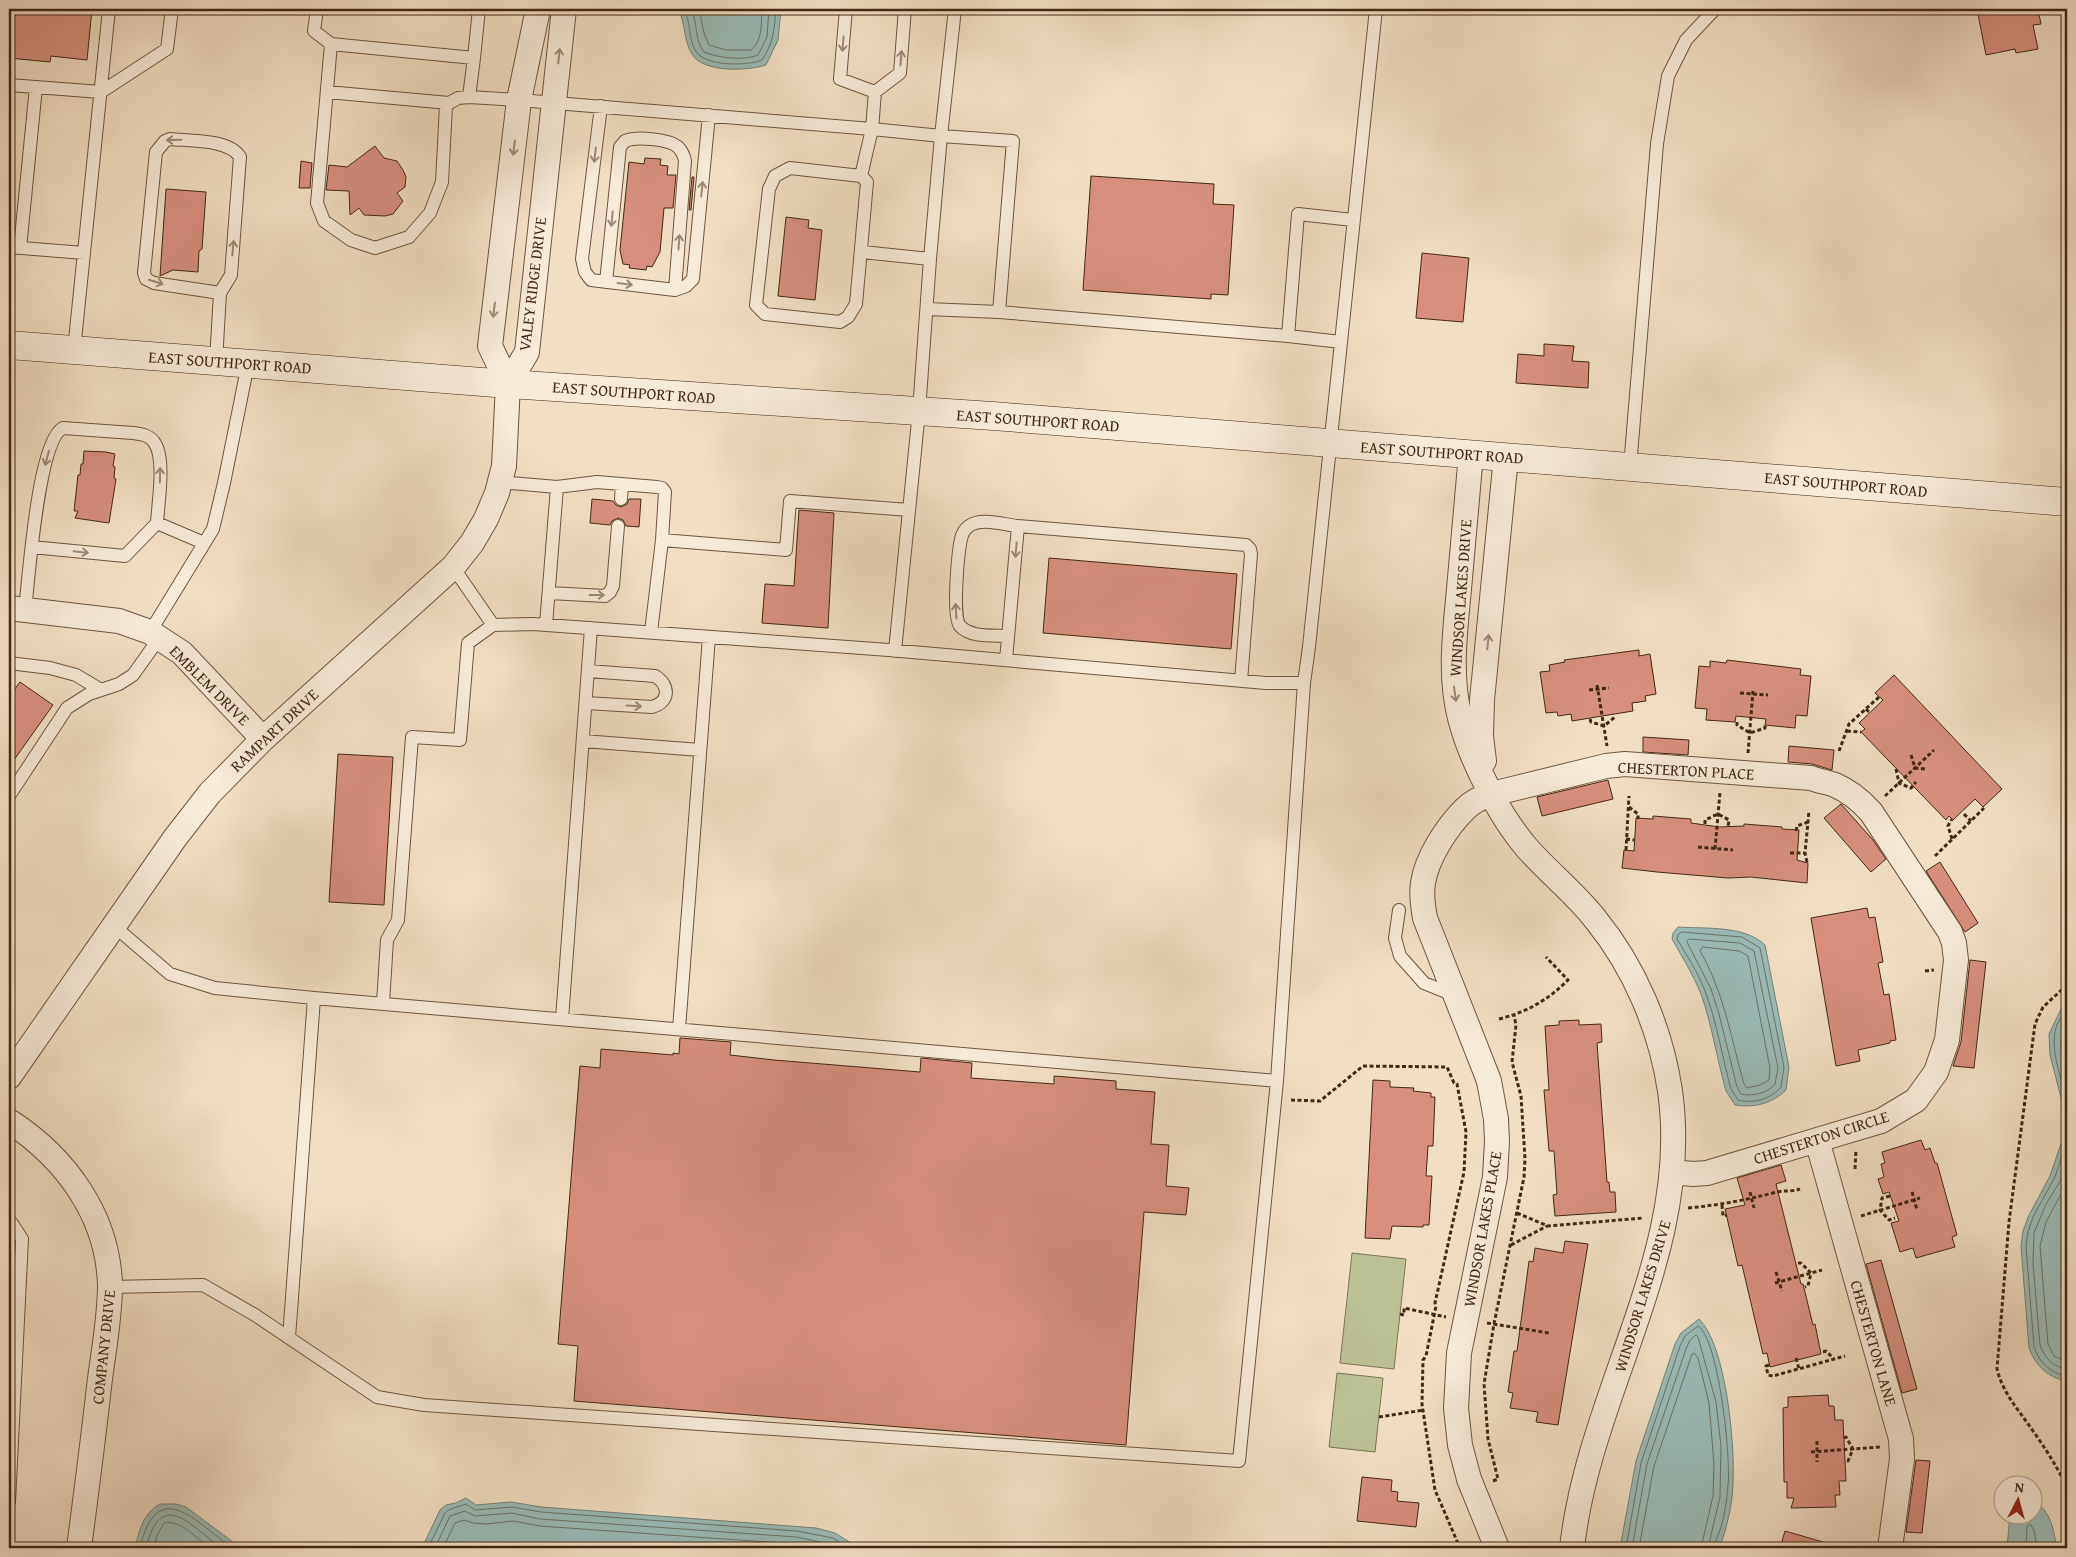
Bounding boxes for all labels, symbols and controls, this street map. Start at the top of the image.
one-way arrow [838,35,848,51]
one-way arrow [554,48,564,64]
one-way arrow [896,51,906,67]
one-way arrow [167,136,183,145]
one-way arrow [509,140,519,156]
one-way arrow [590,146,600,162]
one-way arrow [697,181,707,197]
one-way arrow [607,210,616,226]
street label: VALEY RIDGE DRIVE [512,216,552,352]
one-way arrow [674,234,684,250]
one-way arrow [228,240,237,256]
one-way arrow [148,278,164,288]
one-way arrow [617,279,633,289]
one-way arrow [489,301,499,317]
street label: EAST SOUTHPORT ROAD [148,344,313,380]
street label: EAST SOUTHPORT ROAD [552,374,717,410]
street label: EAST SOUTHPORT ROAD [956,402,1121,438]
street label: EAST SOUTHPORT ROAD [1360,434,1525,470]
one-way arrow [42,449,51,465]
street label: EAST SOUTHPORT ROAD [1764,465,1929,503]
one-way arrow [155,467,164,483]
street label: WINDSOR LAKES DRIVE [1443,518,1477,678]
one-way arrow [1011,542,1021,558]
one-way arrow [73,547,89,557]
one-way arrow [589,590,605,600]
one-way arrow [951,603,960,619]
one-way arrow [1483,634,1493,650]
street label: EMBLEM DRIVE [164,639,256,731]
street label: RAMPART DRIVE [224,683,324,777]
one-way arrow [1451,686,1461,702]
one-way arrow [626,701,642,710]
street label: CHESTERTON PLACE [1617,754,1755,786]
street label: CHESTERTON CIRCLE [1750,1104,1892,1170]
street label: WINDSOR LAKES PLACE [1456,1149,1508,1309]
street label: WINDSOR LAKES DRIVE [1607,1217,1677,1375]
street label: CHESTERTON LANE [1845,1277,1903,1409]
street label: COMPANY DRIVE [85,1289,121,1405]
north arrow [1994,1474,2044,1524]
text: N [2014,1477,2026,1498]

